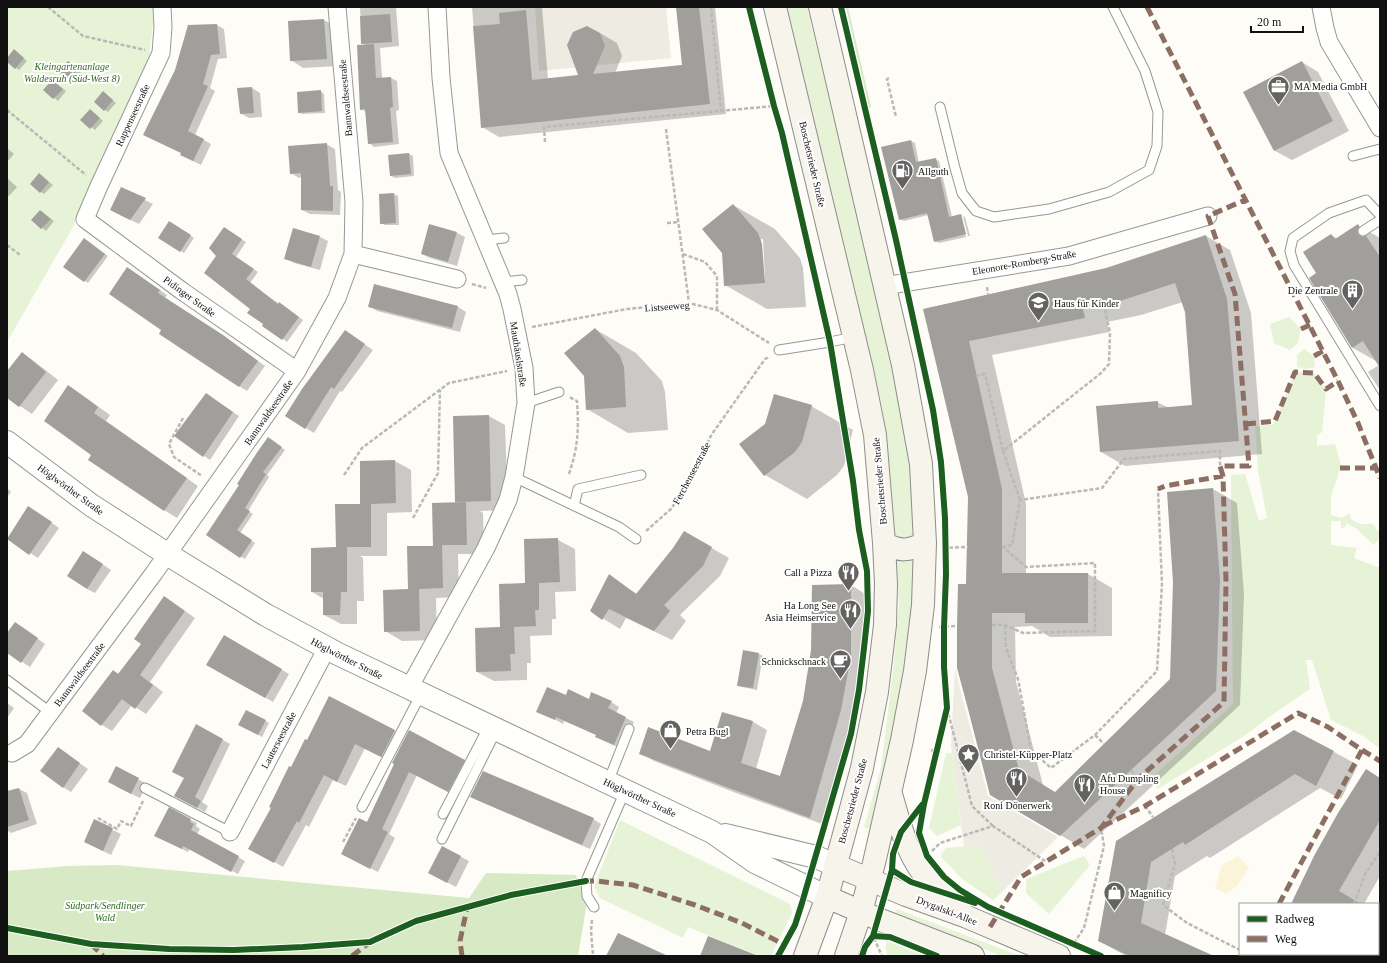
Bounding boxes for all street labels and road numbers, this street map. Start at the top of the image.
street label: Bannwaldseestraße [337,58,354,137]
street label: Rappenseestraße [113,82,152,148]
street label: Boschetsrieder Straße [797,120,828,209]
street label: Eleonore-Romberg-Straße [971,248,1077,277]
street label: Pidinger Straße [161,274,218,319]
street label: Listseeweg [644,299,690,314]
street label: Mauthäuslstraße [508,321,529,388]
street label: Bannwaldseestraße [242,377,295,447]
street label: Boschetsrieder Straße [870,436,889,525]
street label: Ferchenseestraße [670,440,713,506]
street label: Höglwörther Straße [35,462,106,517]
street label: Höglwörther Straße [309,636,385,682]
street label: Bannwaldseestraße [52,640,107,708]
street label: Lauterseestraße [259,709,298,771]
street label: Boschetsrieder Straße [836,757,869,845]
street label: Höglwörther Straße [602,776,678,819]
street label: Drygalski-Allee [915,894,979,927]

